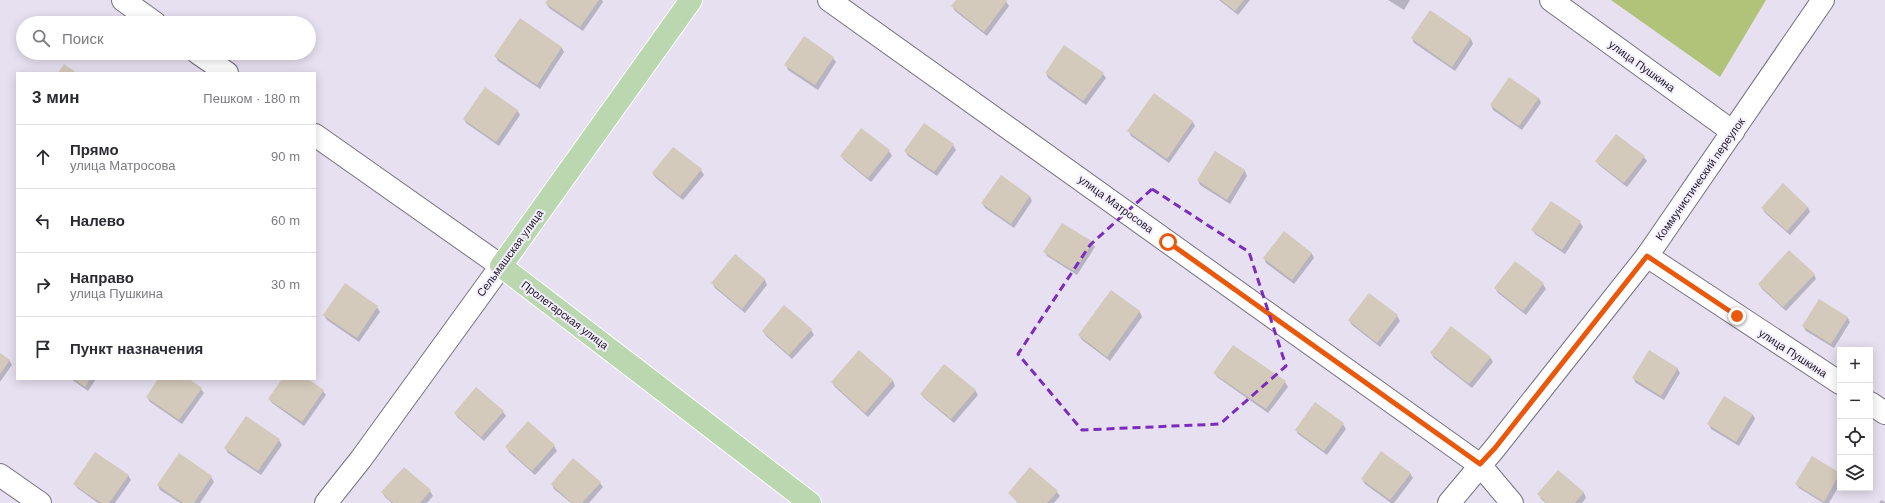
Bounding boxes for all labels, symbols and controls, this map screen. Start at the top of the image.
search box [16,16,316,60]
icon: search [30,27,52,49]
text: Поиск [62,30,104,47]
street label: улица Пушкина [1607,38,1678,94]
text: 3 мин [32,88,79,107]
text: Пешком · 180 m [203,91,300,106]
street label: Коммунистический переулок [1653,115,1747,242]
text: Прямо [70,141,119,158]
icon: ahead [32,146,54,168]
text: 90 m [271,149,300,164]
text: улица Матросова [70,158,176,173]
street label: улица Матросова [1076,173,1156,236]
street label: Сельмашская улица [474,207,546,299]
icon: left [32,210,54,232]
text: Налево [70,212,125,229]
text: 60 m [271,213,300,228]
route start [1159,233,1177,251]
text: Направо [70,269,134,286]
icon: right [32,274,54,296]
text: 30 m [271,277,300,292]
street label: Пролетарская улица [519,279,611,352]
text: улица Пушкина [70,286,163,301]
route end [1728,307,1746,325]
street label: улица Пушкина [1757,327,1830,380]
icon: arrive [32,338,54,360]
text: Пункт назначения [70,340,203,357]
map controls [1837,347,1873,491]
button: + [1837,347,1873,383]
button: − [1837,383,1873,419]
button: locate [1837,419,1873,455]
button: layers [1837,455,1873,491]

